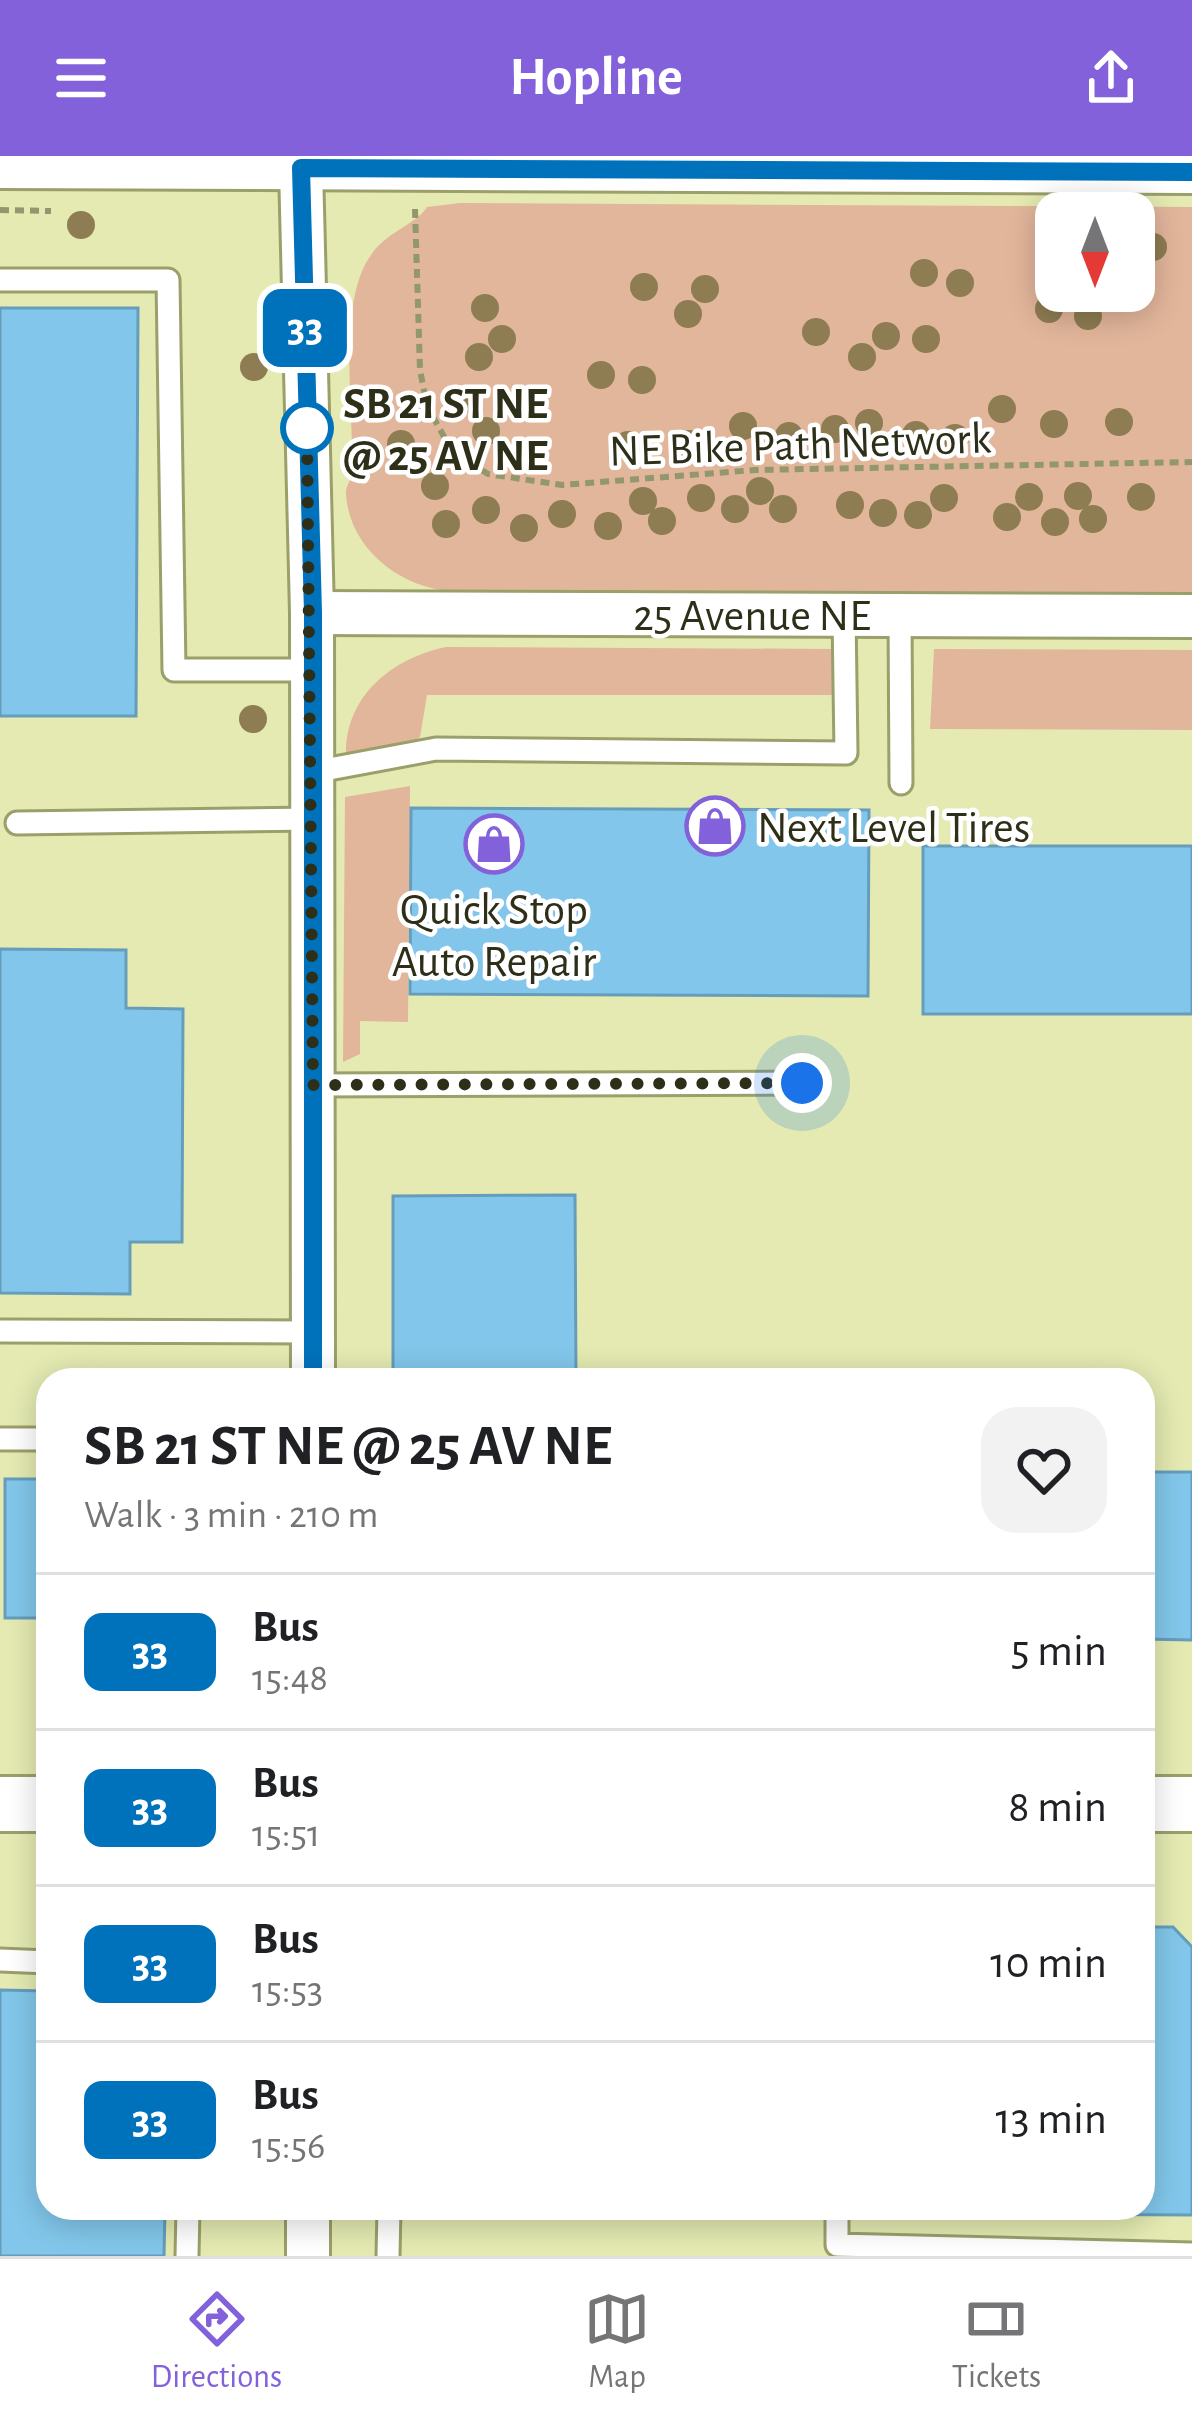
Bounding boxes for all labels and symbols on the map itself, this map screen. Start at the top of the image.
north arrow [1035,192,1155,312]
line badge: 33 [251,289,359,367]
place label: SB 21 ST NE @ 25 AV NE [343,382,548,479]
marker: SB 21 ST NE @ 25 AV NE [282,403,332,453]
street label: NE Bike Path Network [608,416,992,475]
street label: 25 Avenue NE [633,594,871,639]
shop icon: Next Level Tires [684,795,746,857]
place label: Next Level Tires [757,806,1030,851]
shop icon: Quick Stop Auto Repair [463,813,525,875]
place label: Quick Stop Auto Repair [392,888,597,985]
your location [772,1053,832,1113]

